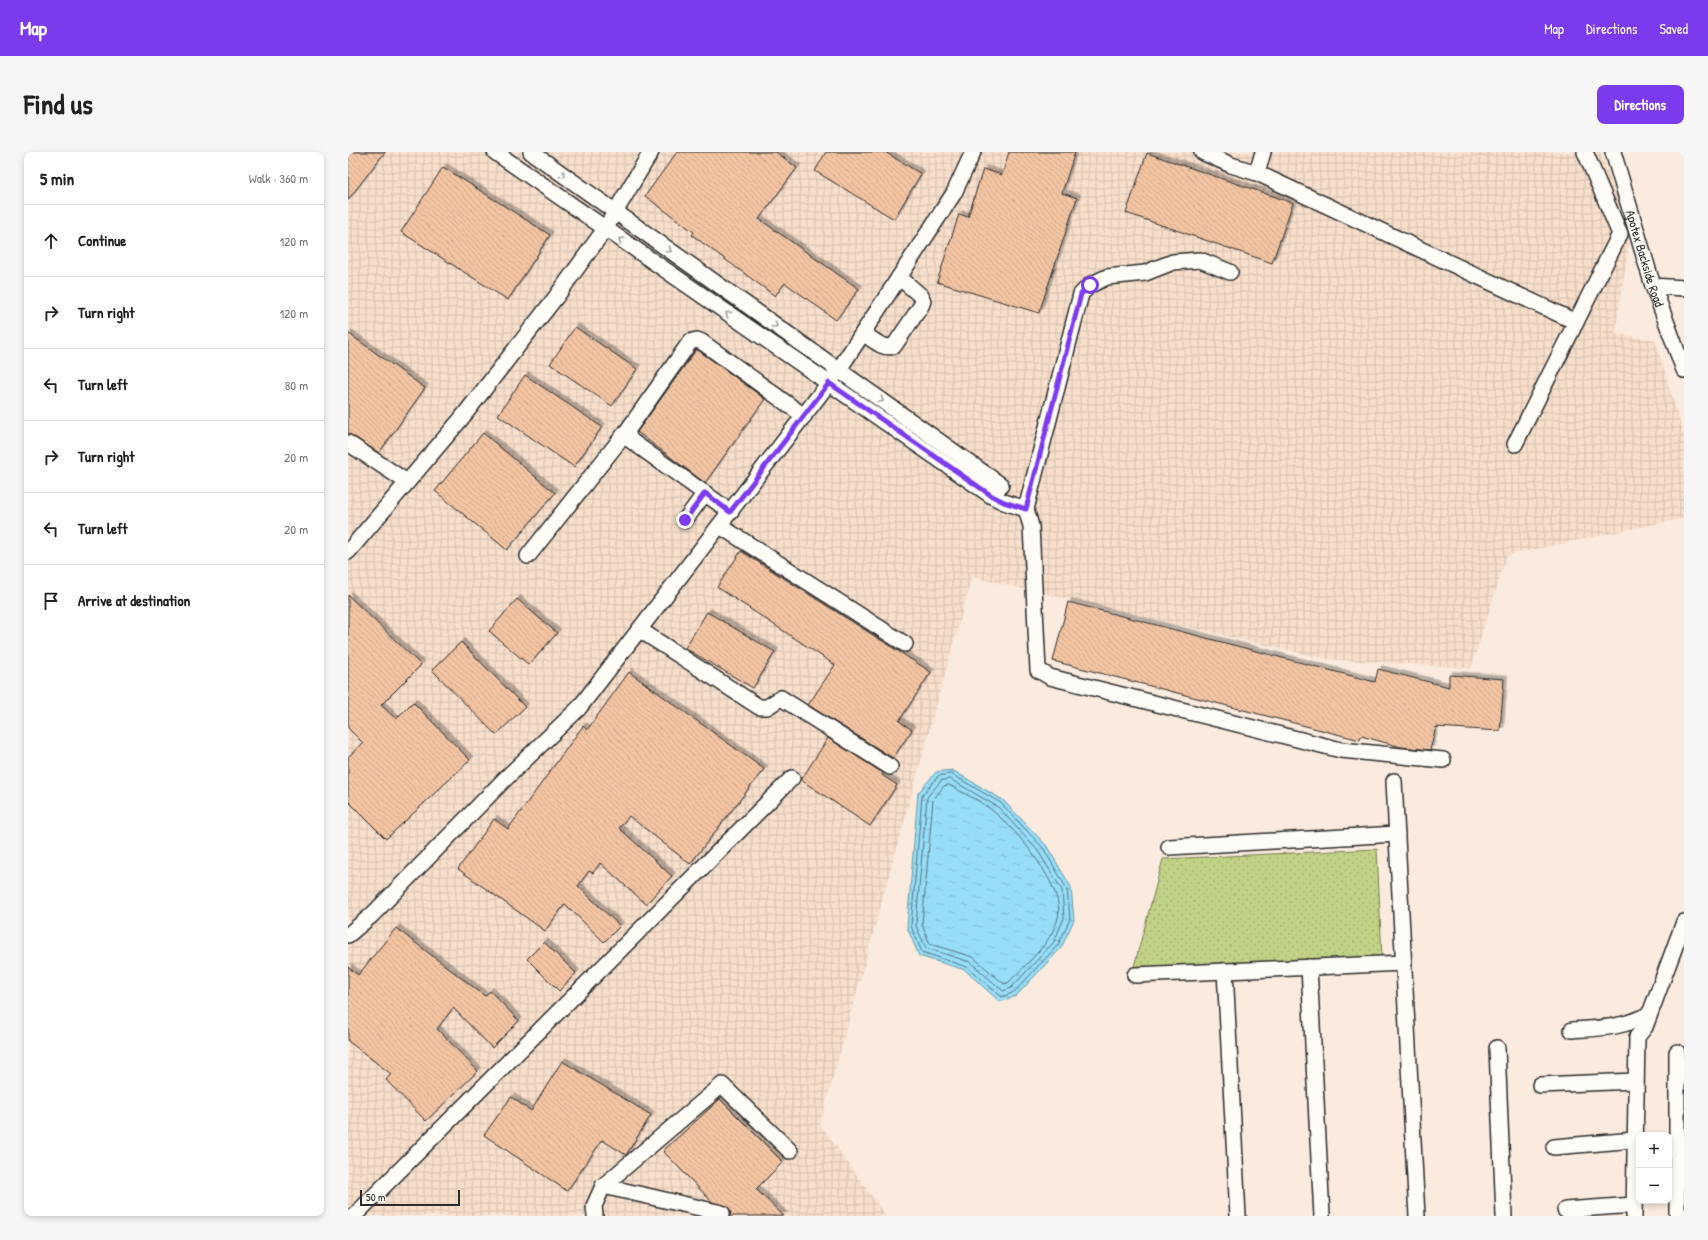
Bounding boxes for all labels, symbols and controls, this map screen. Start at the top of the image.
text: Map [20,15,47,41]
text: Map [1544,19,1564,38]
text: Directions [1586,19,1637,38]
text: Saved [1659,19,1688,38]
text: Find us [24,85,93,123]
button: Directions [1597,85,1684,124]
text: 5 min [40,167,74,190]
text: Walk · 360 m [249,169,308,187]
one-way arrow [558,170,565,177]
street label: Apotex Backside Road [1622,208,1669,309]
icon: ahead [40,230,62,252]
text: Continue [78,230,126,251]
text: 120 m [280,232,308,250]
one-way arrow [618,238,625,245]
one-way arrow [664,245,671,252]
route start [1081,276,1099,294]
icon: right [40,302,62,324]
text: Turn right [78,302,134,323]
text: 120 m [280,304,308,322]
one-way arrow [725,311,732,319]
one-way arrow [770,320,777,327]
icon: left [40,374,62,396]
text: Turn left [78,374,128,395]
text: 80 m [285,376,308,394]
one-way arrow [876,395,883,402]
icon: right [40,446,62,468]
text: Turn right [78,446,134,467]
text: 20 m [284,448,308,466]
route end [676,511,694,529]
icon: left [40,518,62,540]
text: Turn left [78,518,128,539]
text: 20 m [284,520,308,538]
icon: arrive [40,590,62,612]
text: Arrive at destination [78,590,190,611]
map controls [1636,1132,1672,1204]
button: + [1636,1132,1672,1168]
button: − [1636,1168,1672,1204]
scale bar [360,1188,460,1207]
text: 50 m [366,1190,386,1204]

